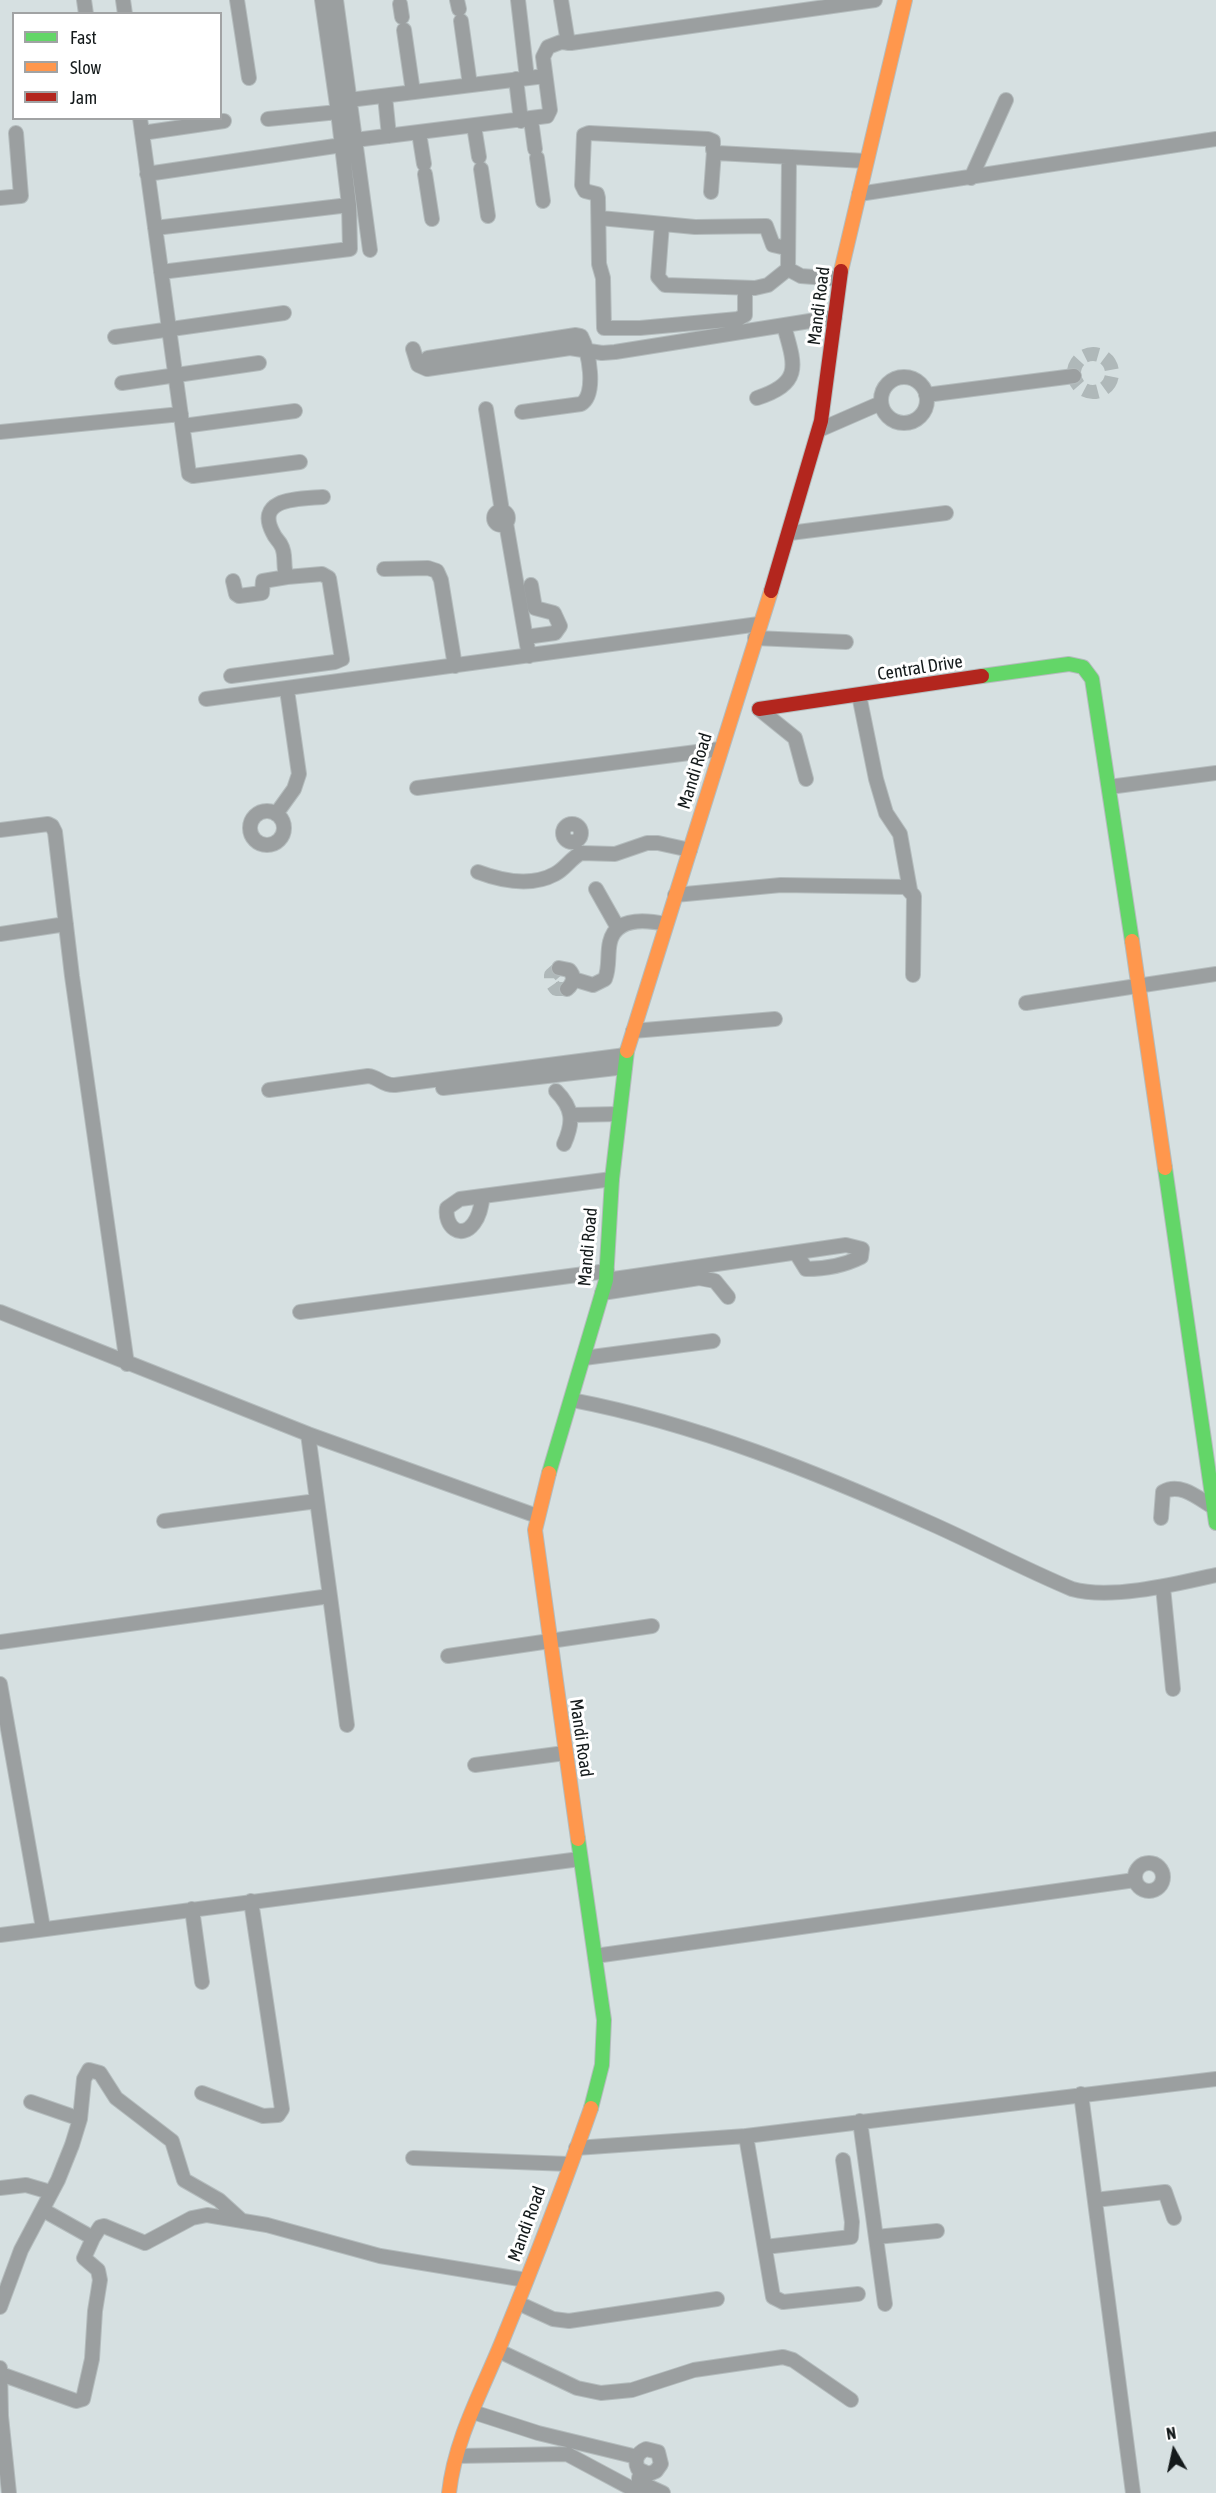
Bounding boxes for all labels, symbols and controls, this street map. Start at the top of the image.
legend [12,12,222,120]
text: Fast [70,27,97,48]
text: Slow [70,57,101,78]
text: Jam [70,87,97,108]
street label: Mandi Road [803,266,835,346]
street label: Central Drive [876,651,964,685]
street label: Mandi Road [673,730,717,812]
street label: Mandi Road [574,1207,602,1287]
street label: Mandi Road [565,1698,597,1778]
street label: Mandi Road [503,2183,551,2265]
north arrow [1144,2421,1204,2481]
text: N [1165,2424,1177,2443]

